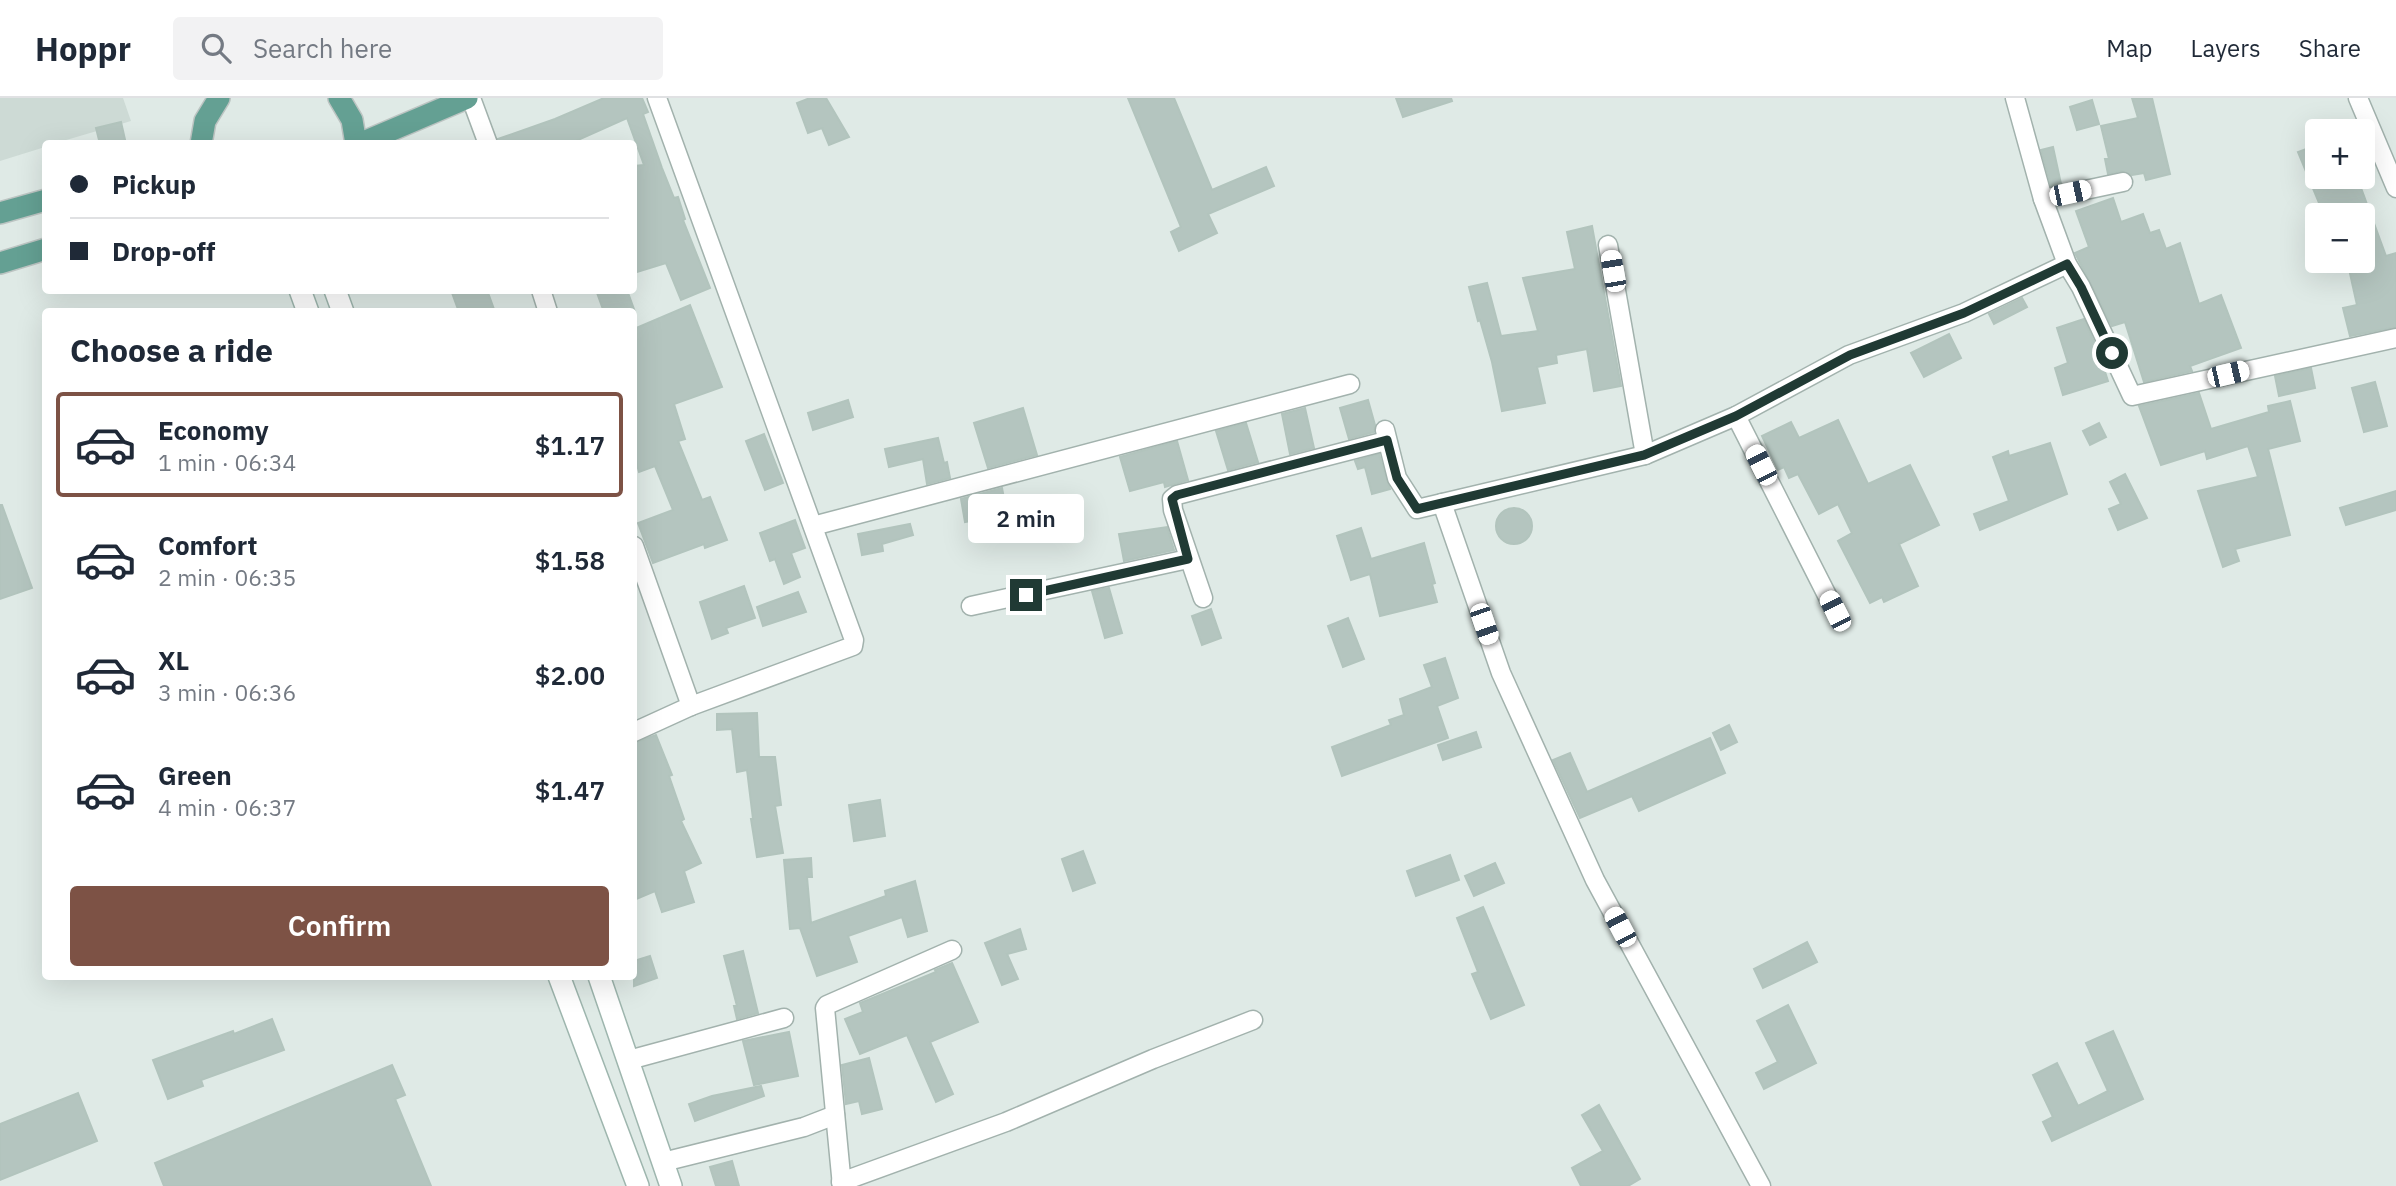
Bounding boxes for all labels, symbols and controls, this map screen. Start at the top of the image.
search box [173,17,663,80]
text: Hoppr [35,27,131,70]
icon: search [197,29,235,67]
text: Search here [253,31,392,65]
text: Map [2106,32,2153,64]
text: Layers [2191,32,2261,64]
text: Share [2299,32,2361,64]
map controls [2305,119,2375,273]
button: + [2305,119,2375,189]
text: Pickup [112,167,196,201]
car [2048,178,2093,208]
button: − [2305,203,2375,273]
text: Drop-off [112,234,215,268]
car [1600,248,1627,294]
text: Choose a ride [70,329,273,371]
route start [2096,337,2128,369]
car [2206,359,2251,389]
icon: car [74,413,137,476]
text: Economy [158,413,269,447]
text: $1.17 [535,428,605,462]
car [1743,442,1780,488]
text: 1 min · 06:34 [158,447,296,477]
callout: 2 min [968,494,1084,542]
text: 2 min [996,503,1056,533]
icon: car [74,528,137,591]
text: Comfort [158,528,257,562]
text: $1.58 [535,543,605,577]
text: 2 min · 06:35 [158,562,296,592]
route end [1010,579,1042,611]
car [1817,588,1854,634]
car [1468,601,1501,647]
icon: car [74,643,137,706]
text: XL [158,643,189,677]
text: $2.00 [535,658,605,692]
text: 3 min · 06:36 [158,677,296,707]
icon: car [74,758,137,821]
text: Green [158,758,232,792]
text: $1.47 [535,773,605,807]
text: 4 min · 06:37 [158,792,296,822]
button: Confirm [70,886,609,966]
car [1601,904,1640,950]

